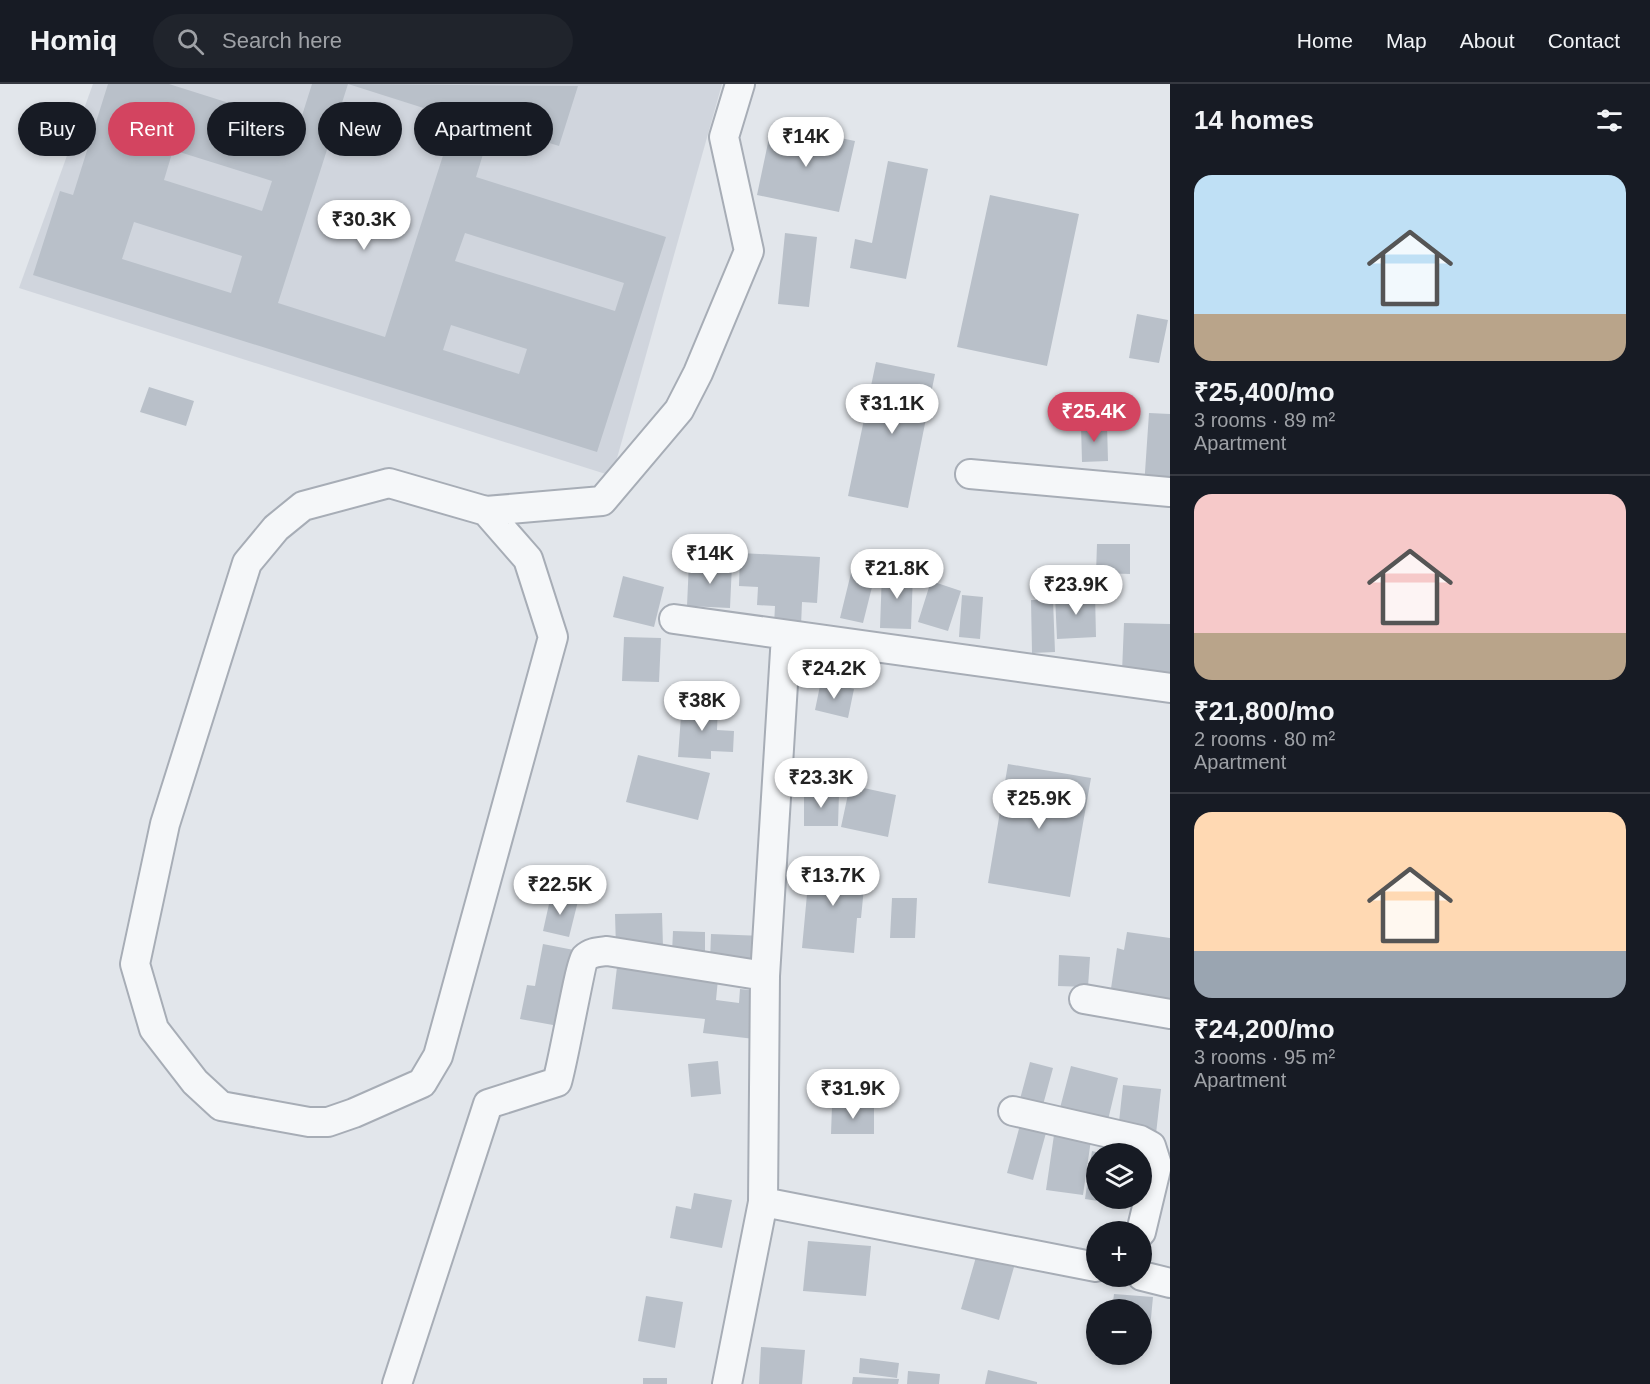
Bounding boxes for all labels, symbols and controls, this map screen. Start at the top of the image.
search box [153,14,573,68]
text: Homiq [30,25,117,56]
icon: search [174,25,207,58]
text: Search here [222,28,342,53]
text: Home [1297,29,1353,52]
text: Map [1386,29,1427,52]
text: About [1460,29,1515,52]
text: Contact [1548,29,1620,52]
chip: Buy [18,102,96,156]
chip: Rent [108,102,195,156]
chip: Filters [207,102,306,156]
chip: New [318,102,402,156]
chip: Apartment [414,102,553,156]
icon: filters [1593,104,1626,137]
text: 14 homes [1194,105,1314,135]
pin: ₹14K [770,117,842,168]
text: ₹14K [782,125,830,147]
pin: ₹30.3K [315,200,413,251]
text: ₹30.3K [332,208,396,230]
icon: home [1356,214,1464,322]
text: ₹25,400/mo [1194,377,1335,407]
pin: ₹31.1K [843,384,941,435]
text: ₹31.1K [860,392,924,414]
pin: ₹25.4K [1045,392,1143,443]
text: ₹25.4K [1062,400,1126,422]
text: 3 rooms · 89 m² [1194,409,1335,431]
text: Apartment [1194,432,1286,454]
icon: home [1356,533,1464,641]
pin: ₹14K [674,534,746,585]
text: ₹14K [686,542,734,564]
pin: ₹21.8K [848,549,946,600]
text: ₹21.8K [865,557,929,579]
pin: ₹23.9K [1027,565,1125,616]
text: ₹23.9K [1044,573,1108,595]
pin: ₹24.2K [785,649,883,700]
text: ₹24.2K [802,657,866,679]
pin: ₹38K [666,681,738,732]
text: ₹38K [678,689,726,711]
text: ₹21,800/mo [1194,696,1335,726]
text: 2 rooms · 80 m² [1194,728,1335,750]
text: Apartment [1194,751,1286,773]
pin: ₹23.3K [772,758,870,809]
text: ₹23.3K [789,766,853,788]
pin: ₹25.9K [990,779,1088,830]
text: ₹25.9K [1007,787,1071,809]
icon: home [1356,851,1464,959]
pin: ₹13.7K [784,856,882,907]
text: ₹13.7K [801,864,865,886]
pin: ₹22.5K [511,865,609,916]
text: ₹22.5K [528,873,592,895]
text: ₹24,200/mo [1194,1014,1335,1044]
text: 3 rooms · 95 m² [1194,1046,1335,1068]
pin: ₹31.9K [804,1069,902,1120]
text: Apartment [1194,1069,1286,1091]
text: ₹31.9K [821,1077,885,1099]
map controls [1086,1143,1152,1365]
button: layers [1086,1143,1152,1209]
button: + [1086,1221,1152,1287]
button: − [1086,1299,1152,1365]

